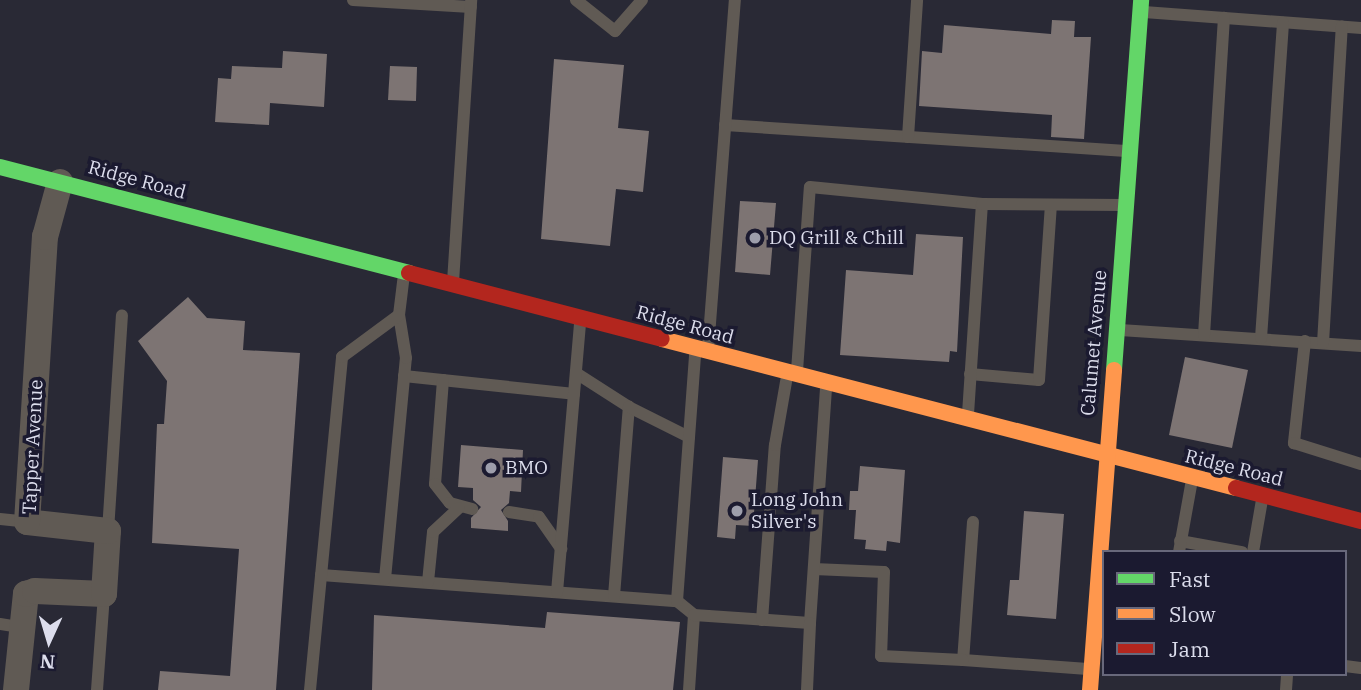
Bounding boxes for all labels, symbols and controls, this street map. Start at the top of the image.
street label: Ridge Road [86,156,188,204]
place label: DQ Grill & Chill [769,227,904,249]
marker: DQ Grill & Chill [747,230,763,246]
street label: Calumet Avenue [1076,269,1112,417]
street label: Ridge Road [634,301,736,349]
street label: Tapper Avenue [18,379,48,515]
street label: Ridge Road [1183,445,1285,491]
place label: BMO [505,457,548,479]
marker: BMO [483,460,499,476]
place label: Long John Silver's [751,489,843,533]
marker: Long John Silver's [729,503,745,519]
legend [1102,550,1347,676]
text: Fast [1169,565,1210,593]
text: Slow [1169,600,1216,628]
north arrow [14,606,84,676]
text: Jam [1169,635,1210,663]
text: N [39,649,56,674]

